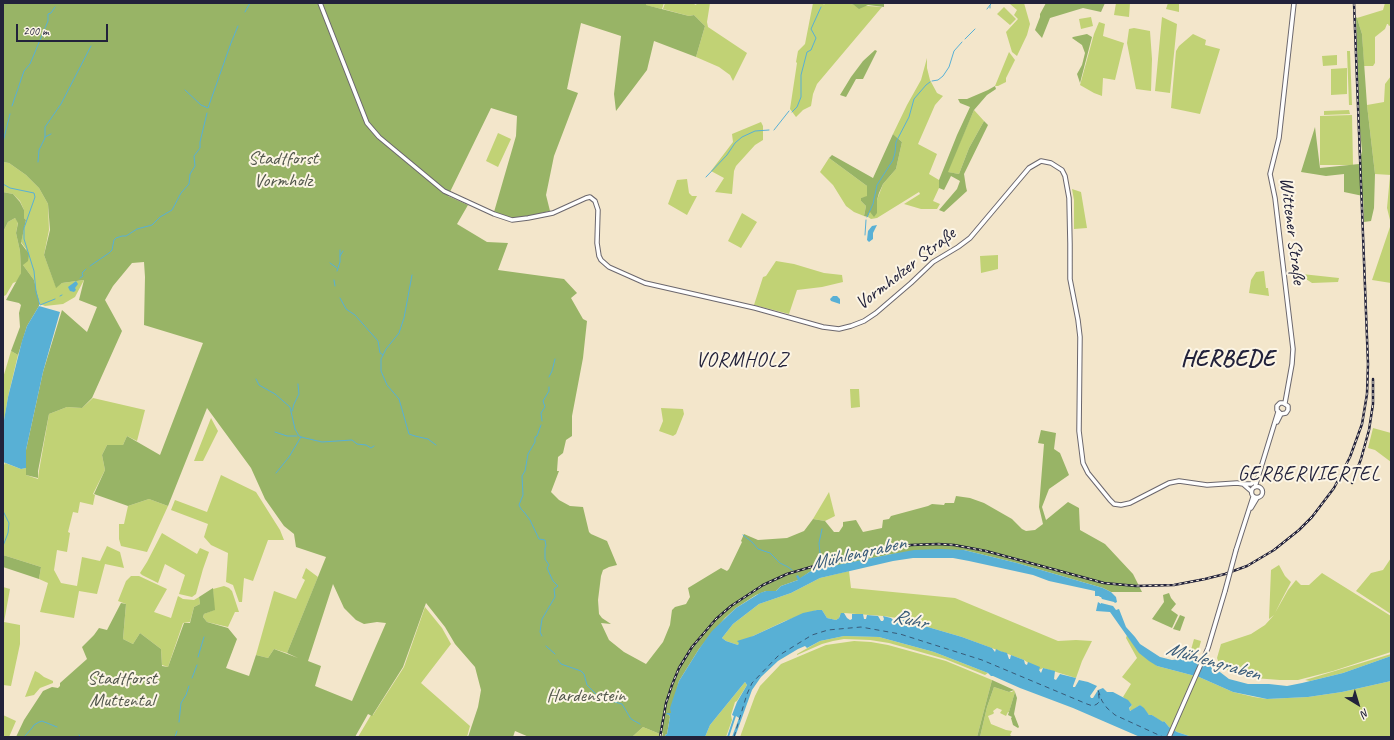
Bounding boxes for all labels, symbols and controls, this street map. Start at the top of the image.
scale bar [18,16,110,42]
text: 200 m [23,23,49,39]
park label: Stadtforst Vormholz [248,148,318,192]
street label: Wittener Straße [1274,176,1310,286]
street label: Vormholzer Straße [851,223,961,315]
district label: HERBEDE [1181,346,1275,374]
district label: VORMHOLZ [696,349,788,373]
district label: GERBERVIERTEL [1239,463,1379,487]
water label: Mühlengraben [808,531,908,577]
water label: Ruhr [891,604,929,636]
water label: Mühlengraben [1163,637,1263,687]
park label: Stadtforst Muttental [87,668,157,712]
north arrow [1338,684,1378,724]
park label: Hardenstein [546,685,626,707]
text: N [1358,706,1372,721]

